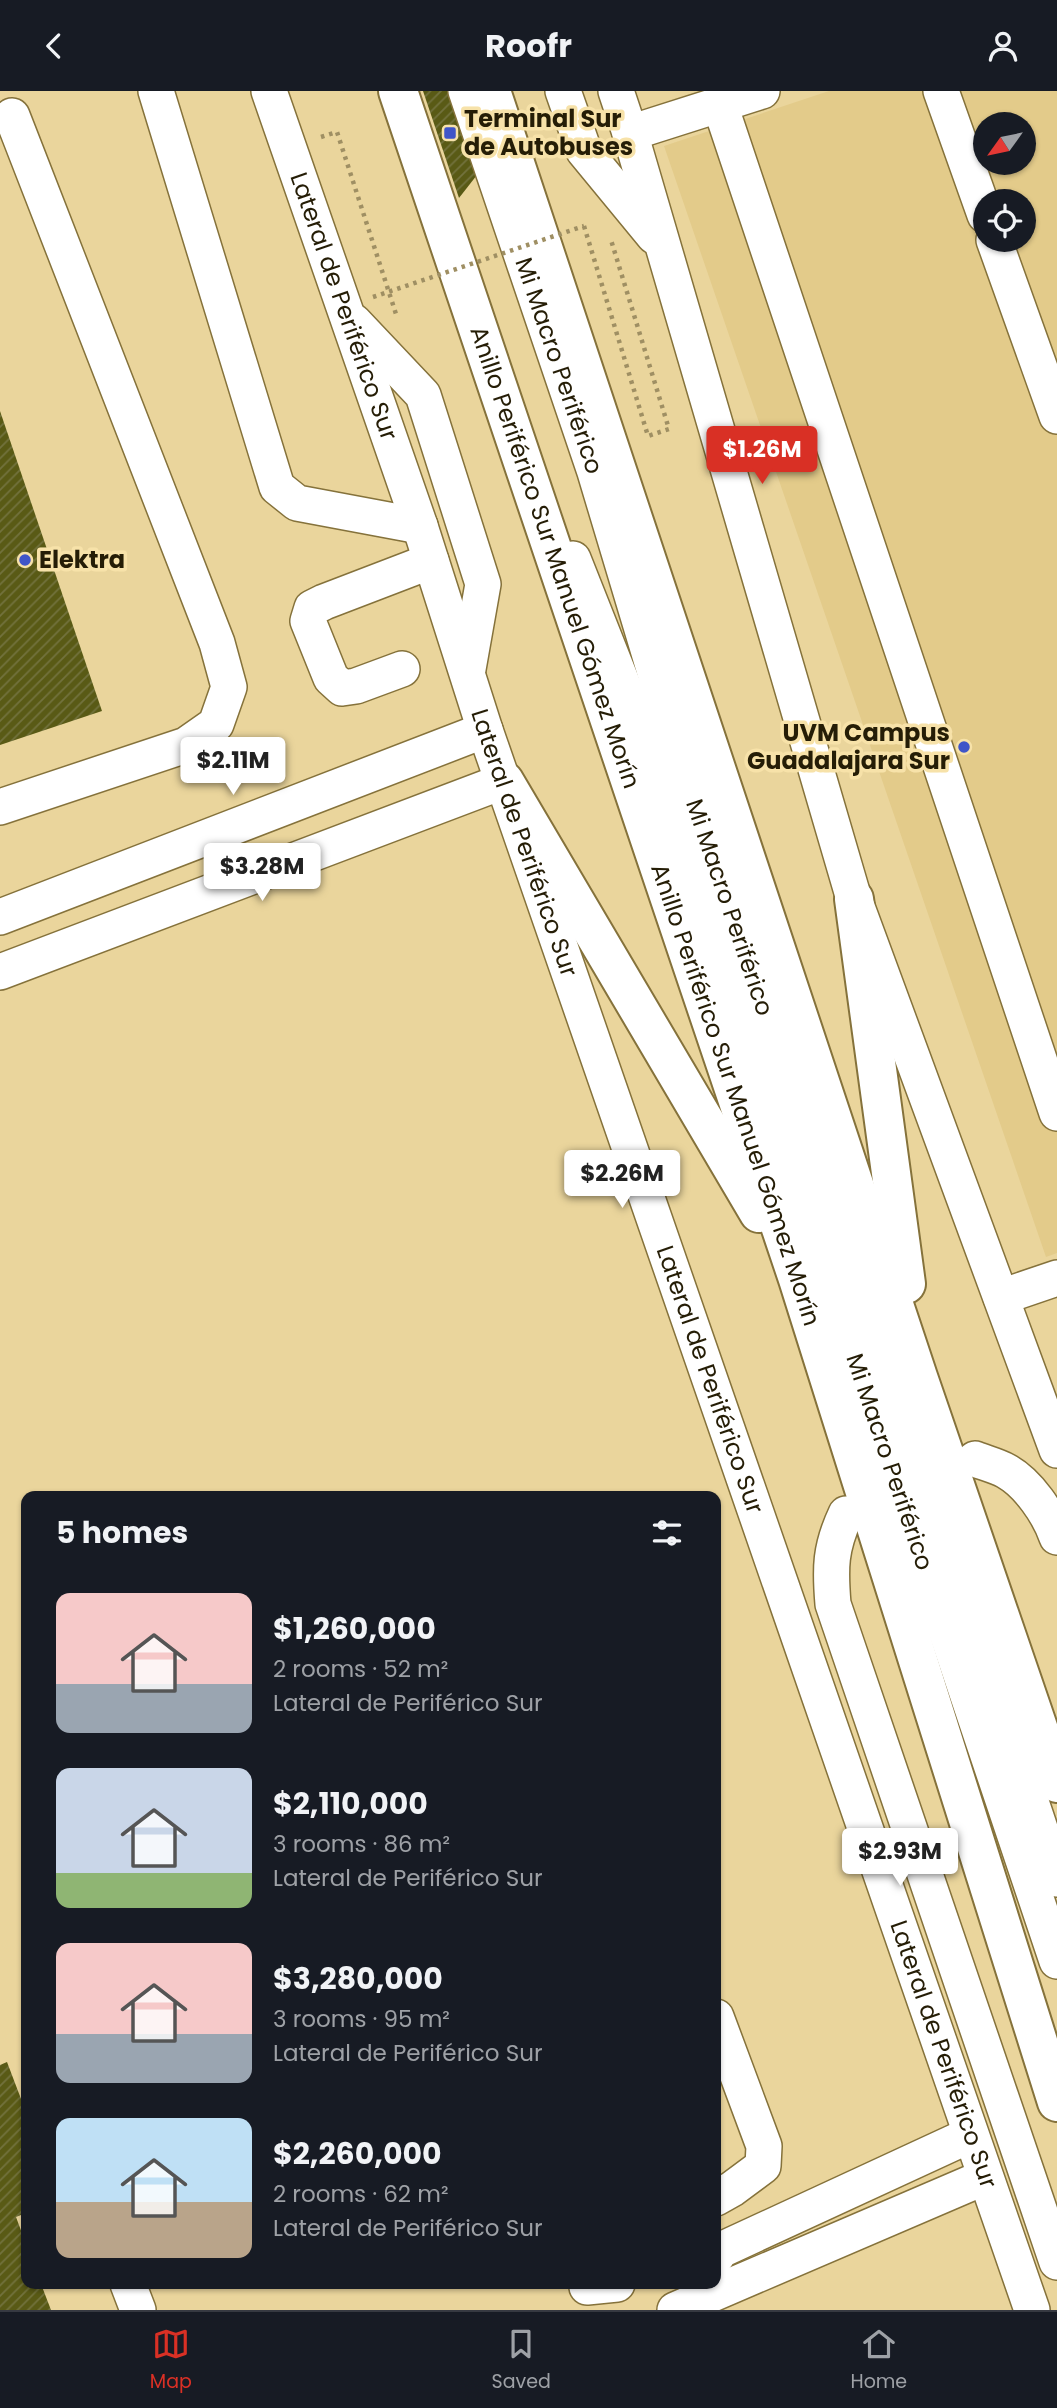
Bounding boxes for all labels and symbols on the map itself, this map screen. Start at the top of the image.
place label: Terminal Sur de Autobuses [464,102,633,163]
north arrow [973,112,1036,175]
marker: Terminal Sur de Autobuses [442,125,458,141]
street label: Lateral de Periférico Sur [283,168,406,445]
street label: Mi Macro Periférico [508,253,611,478]
street label: Anillo Periférico Sur Manuel Gómez Morín [462,322,649,793]
pin: $1.26M [705,427,819,486]
place label: Elektra [39,543,125,576]
marker: Elektra [17,552,33,568]
street label: Lateral de Periférico Sur [463,705,586,981]
place label: UVM Campus Guadalajara Sur [747,716,950,777]
pin: $2.11M [176,737,290,797]
marker: UVM Campus Guadalajara Sur [956,739,972,755]
street label: Mi Macro Periférico [678,795,782,1020]
pin: $3.28M [205,843,319,903]
street label: Anillo Periférico Sur Manuel Gómez Morín [643,859,829,1330]
pin: $2.26M [565,1151,679,1210]
street label: Lateral de Periférico Sur [649,1241,772,1518]
street label: Mi Macro Periférico [838,1349,942,1574]
pin: $2.93M [843,1829,957,1888]
street label: Lateral de Periférico Sur [882,1916,1006,2193]

